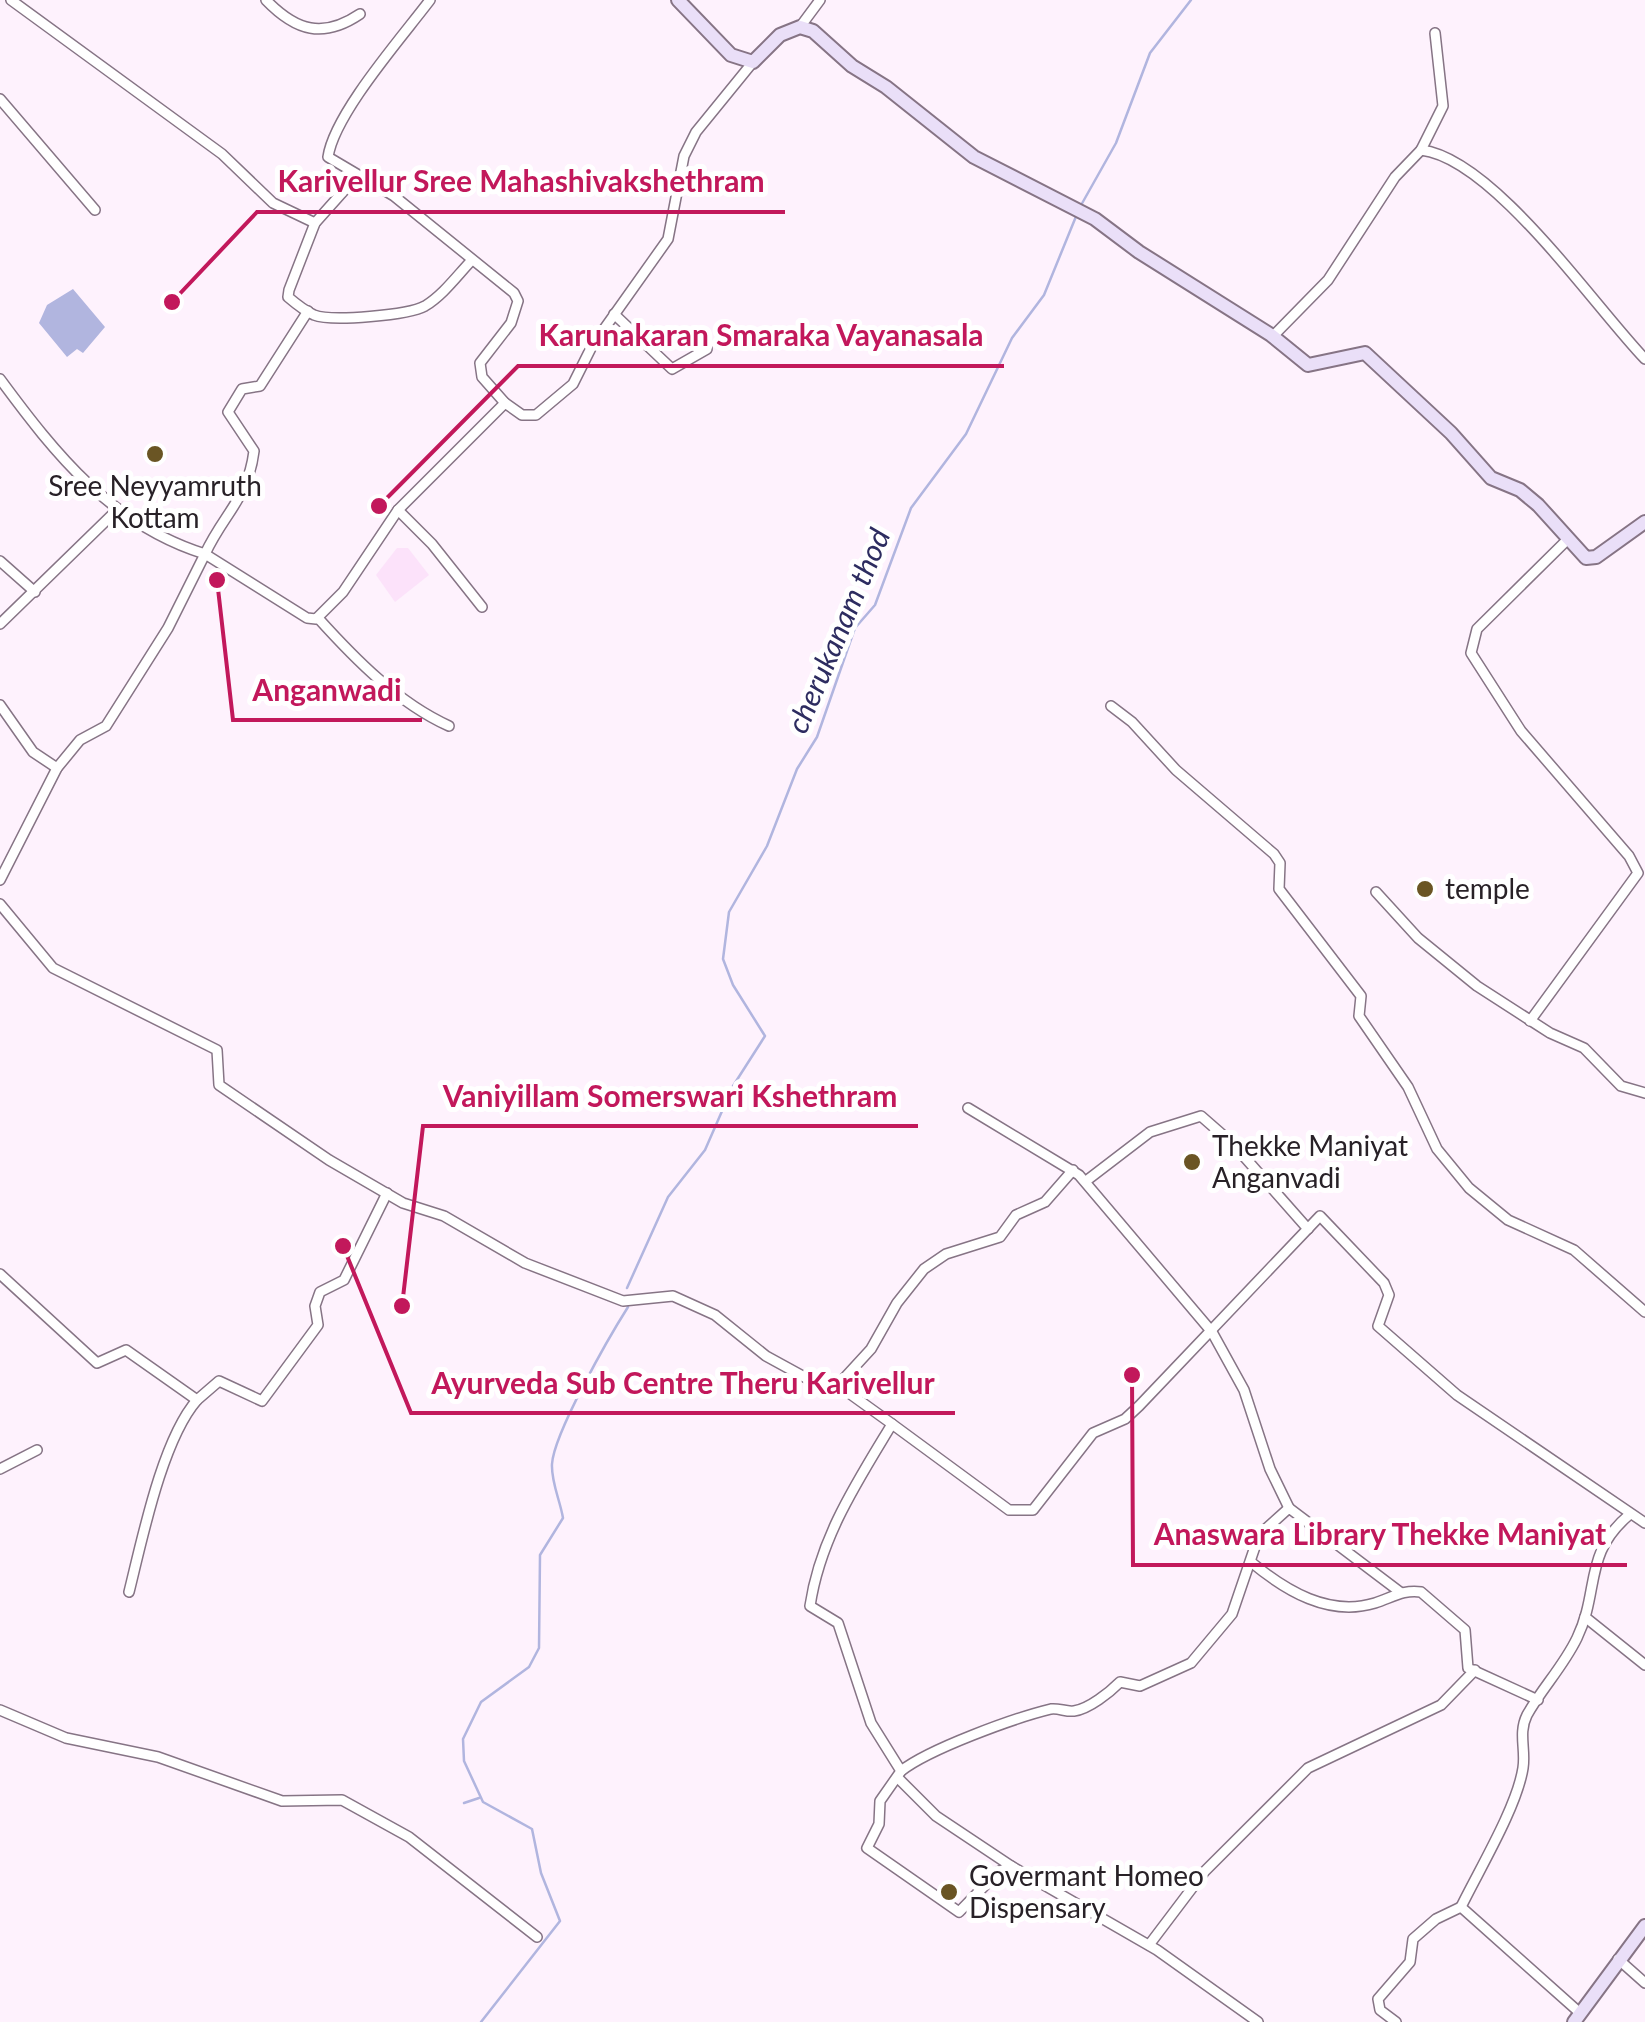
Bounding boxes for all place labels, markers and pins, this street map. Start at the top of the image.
callout: Karivellur Sree Mahashivakshethram [257,152,785,212]
callout: Karunakaran Smaraka Vayanasala [518,306,1004,366]
marker: Sree Neyyamruth Kottam [144,443,166,465]
place label: Sree Neyyamruth Kottam [48,468,262,534]
callout: Anganwadi [233,660,422,720]
place label: temple [1445,871,1530,905]
marker: temple [1414,878,1436,900]
callout: Vaniyillam Somerswari Kshethram [423,1066,918,1126]
place label: Thekke Maniyat Anganvadi [1212,1128,1408,1194]
marker: Thekke Maniyat Anganvadi [1181,1151,1203,1173]
callout: Ayurveda Sub Centre Theru Karivellur [411,1353,955,1413]
callout: Anaswara Library Thekke Maniyat [1133,1505,1627,1565]
place label: Govermant Homeo Dispensary [969,1858,1204,1924]
marker: Govermant Homeo Dispensary [938,1881,960,1903]

